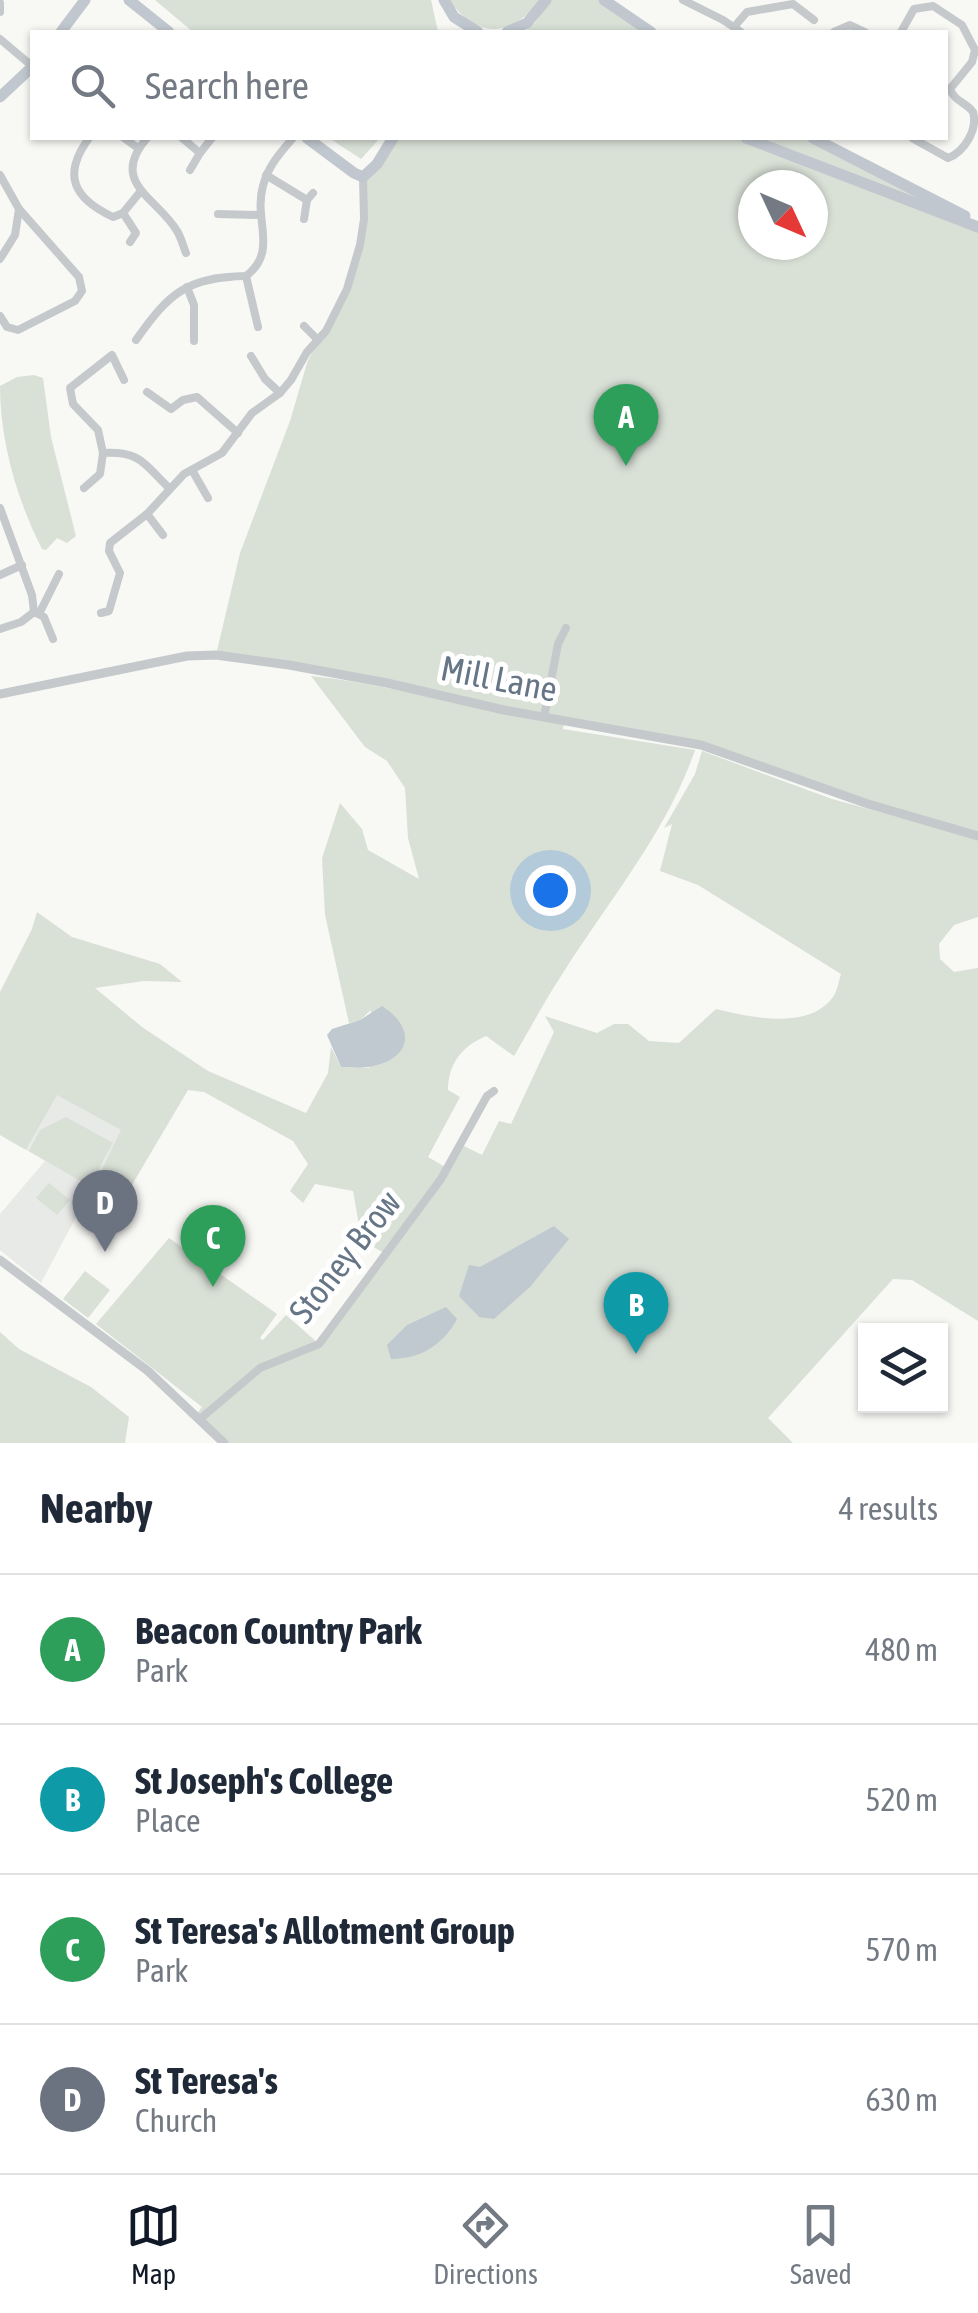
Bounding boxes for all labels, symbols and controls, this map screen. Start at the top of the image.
search box [30,30,948,140]
icon: search [65,58,120,113]
text: Search here [145,64,309,107]
north arrow [738,170,828,260]
pin: A [594,384,658,466]
street label: Mill Lane [438,647,561,709]
your location [525,865,576,916]
pin: D [72,1170,138,1252]
street label: Stoney Brow [280,1182,408,1330]
pin: C [180,1204,246,1287]
pin: B [604,1272,668,1354]
map controls [858,1323,948,1413]
button: layers [858,1323,948,1413]
text: Nearby [40,1484,153,1532]
text: 4 results [839,1490,938,1527]
text: Beacon Country Park [135,1609,422,1652]
text: A [65,1631,80,1668]
text: 480 m [865,1631,938,1668]
text: Park [135,1652,188,1689]
text: St Joseph's College [135,1759,393,1802]
text: B [65,1781,80,1818]
text: 520 m [865,1781,938,1818]
text: Place [135,1802,200,1839]
text: St Teresa's Allotment Group [135,1909,515,1952]
text: C [65,1931,80,1968]
text: 570 m [865,1931,938,1968]
text: Park [135,1952,188,1989]
text: St Teresa's [135,2059,278,2102]
text: D [64,2081,81,2118]
text: 630 m [865,2081,938,2118]
text: Church [135,2102,217,2139]
tab: Map [126,2198,181,2290]
tab: Directions [433,2198,538,2290]
tab: Saved [790,2198,852,2290]

